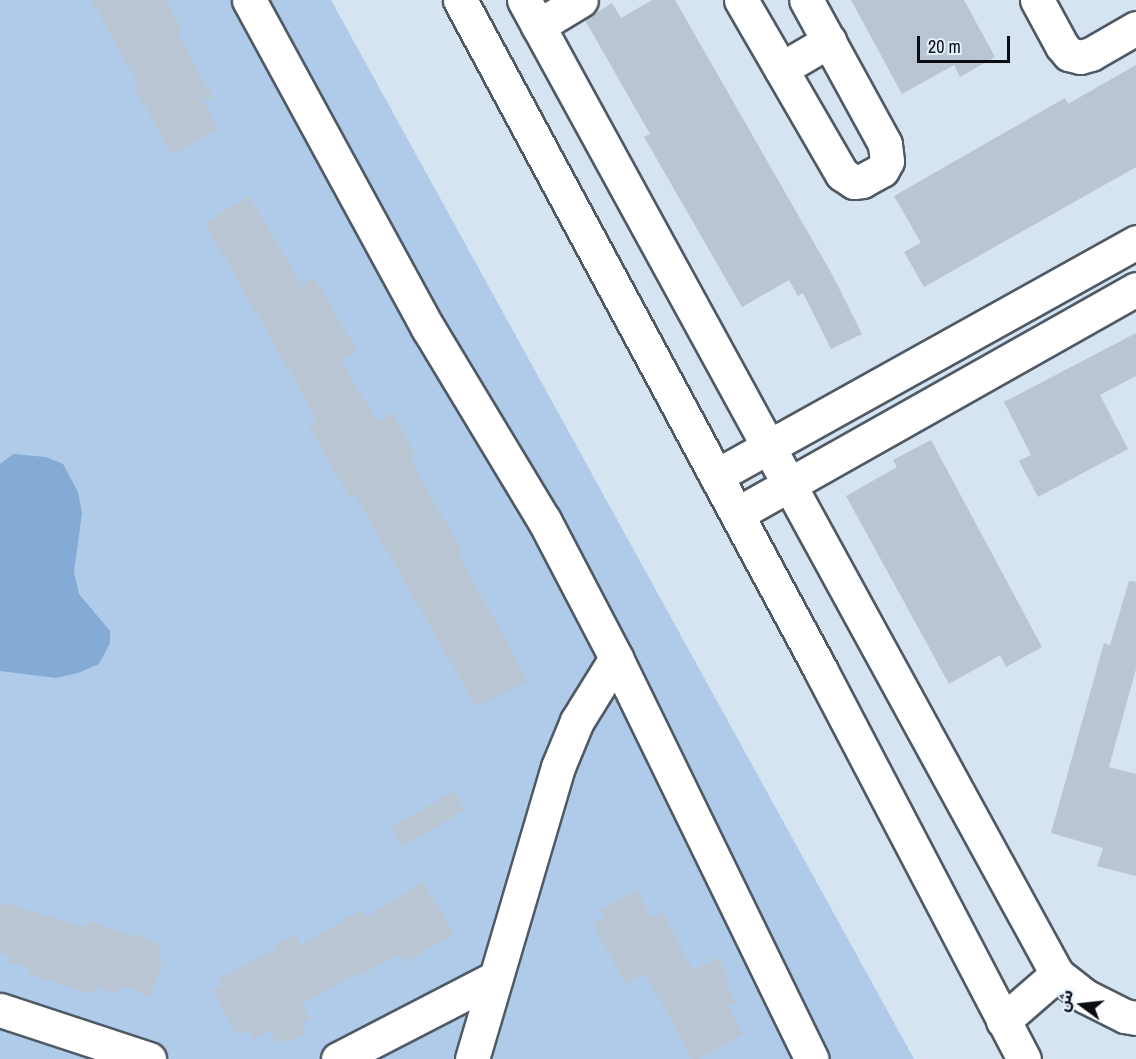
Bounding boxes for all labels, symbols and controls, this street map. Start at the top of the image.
scale bar [920,24,1013,62]
text: 20 m [928,34,961,59]
north arrow [1052,975,1112,1035]
text: ش [1051,987,1078,1014]

